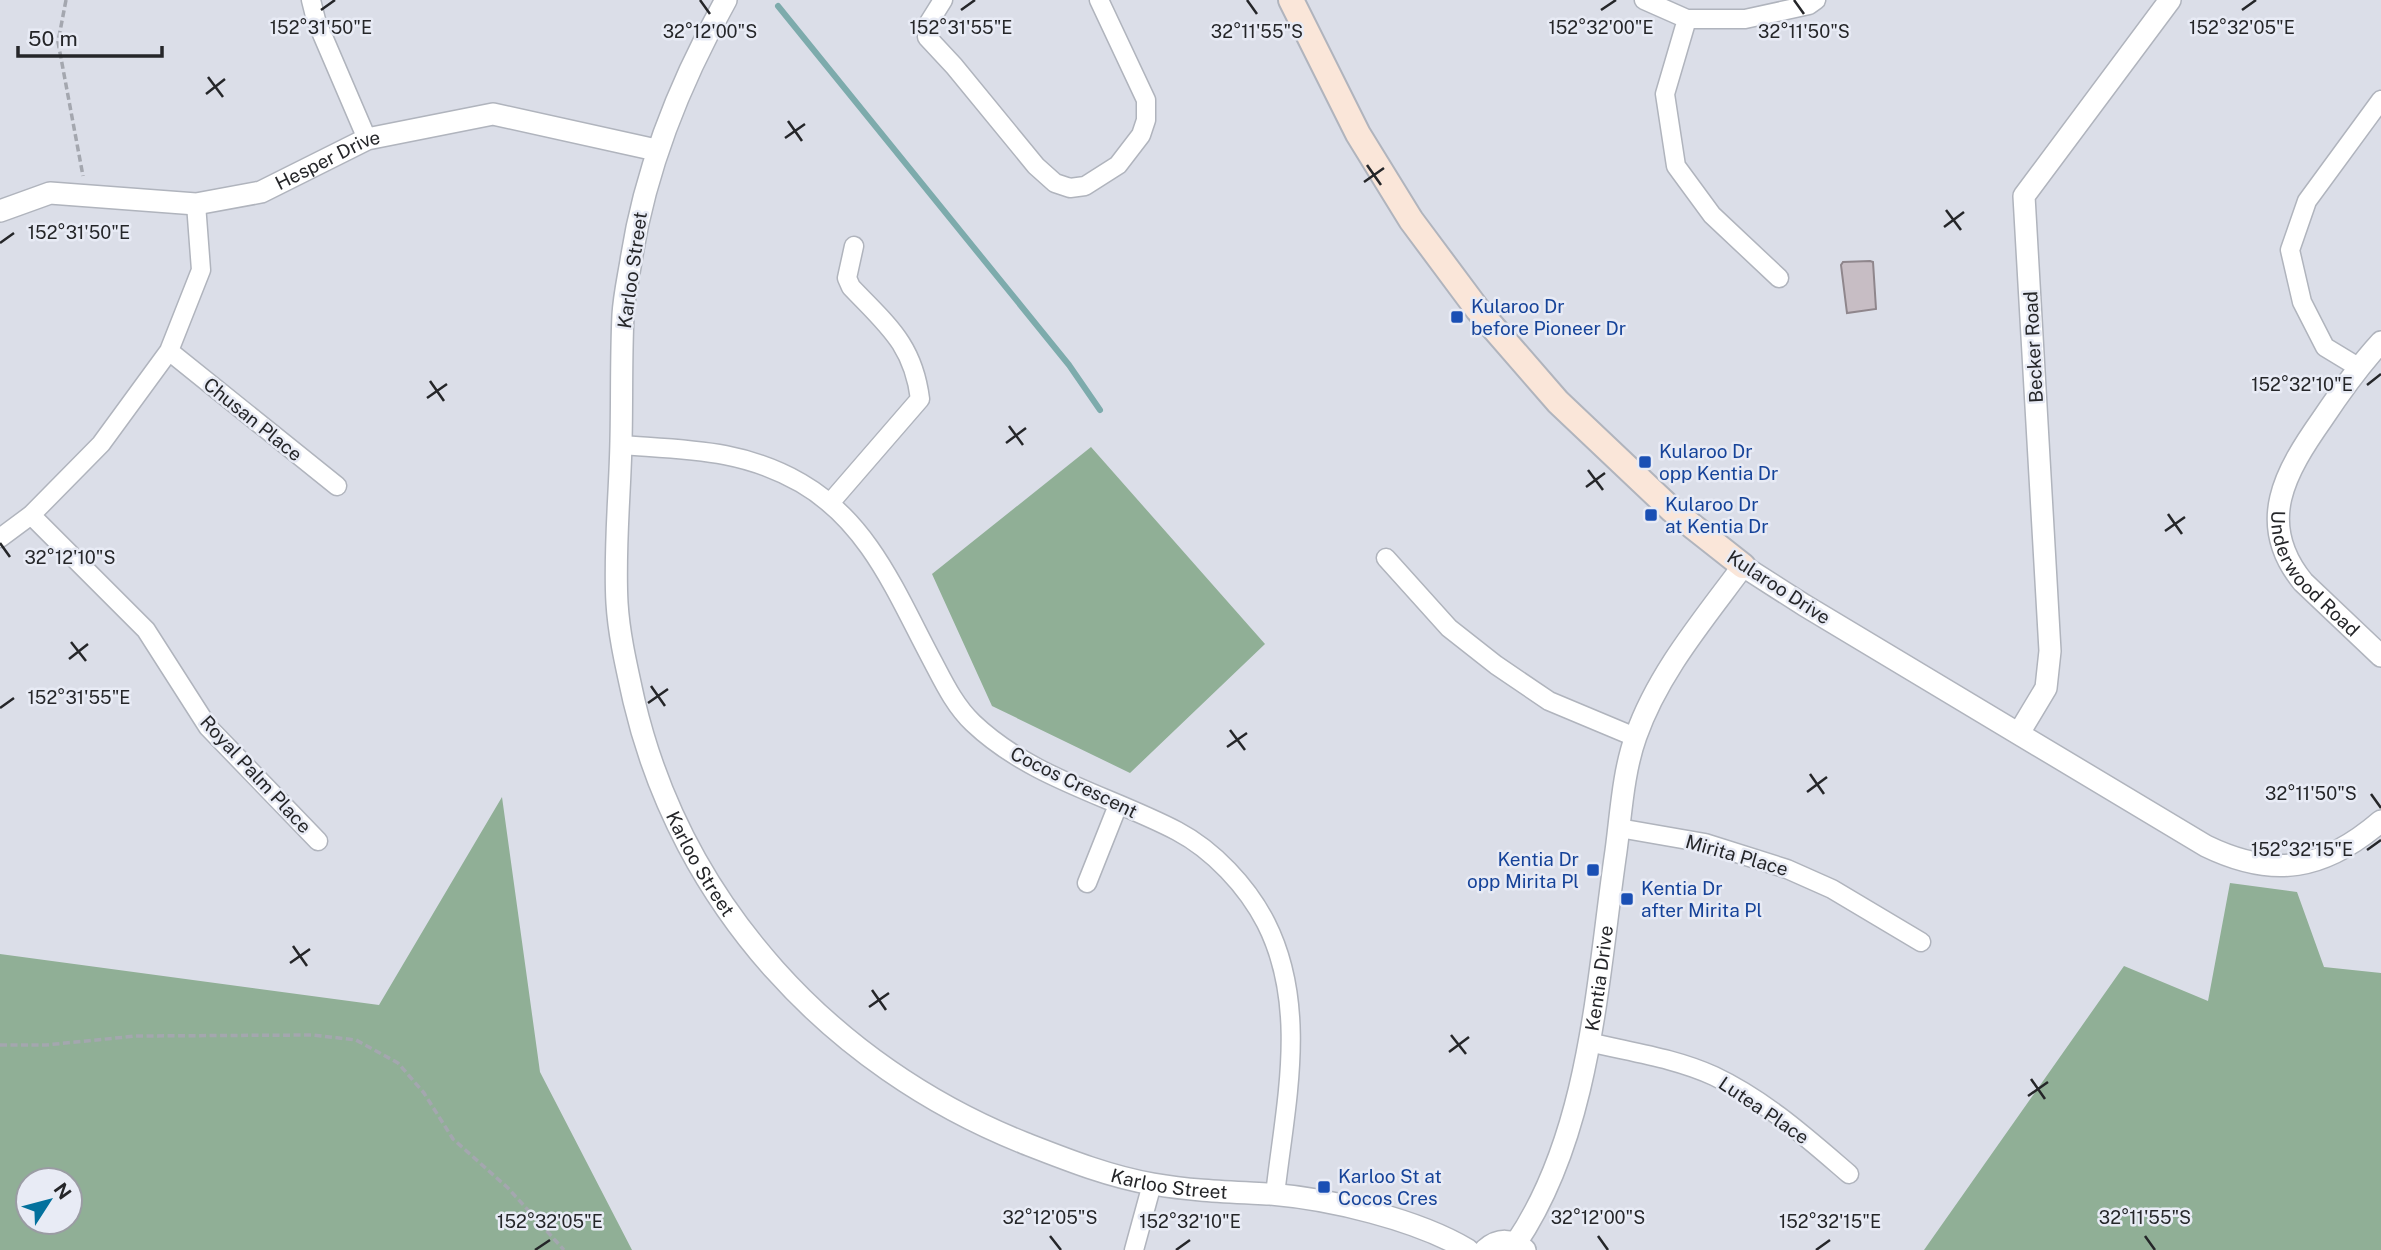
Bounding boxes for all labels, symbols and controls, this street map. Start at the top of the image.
scale bar [18,14,161,58]
text: 152°31'50"E [270,17,372,38]
text: 152°31'55"E [910,17,1012,38]
text: 152°32'00"E [1548,17,1654,38]
text: 152°32'05"E [2189,17,2295,38]
text: 32°12'00"S [663,21,757,42]
text: 32°11'55"S [1211,21,1303,42]
text: 32°11'50"S [1758,21,1850,42]
text: 50 m [28,26,78,51]
street label: Hesper Drive [271,126,382,194]
street label: Karloo Street [613,210,651,330]
text: 152°31'50"E [28,222,130,243]
street label: Becker Road [2019,291,2047,403]
place label: Kularoo Dr before Pioneer Dr [1471,295,1626,339]
marker: Kularoo Dr before Pioneer Dr [1449,309,1465,325]
street label: Chusan Place [199,373,307,465]
text: 152°32'10"E [2251,374,2353,395]
place label: Kularoo Dr opp Kentia Dr [1659,440,1778,484]
marker: Kularoo Dr opp Kentia Dr [1637,454,1653,470]
place label: Kularoo Dr at Kentia Dr [1665,493,1769,537]
marker: Kularoo Dr at Kentia Dr [1643,507,1659,523]
street label: Underwood Road [2267,510,2364,641]
street label: Kularoo Drive [1723,546,1835,628]
text: 32°12'10"S [25,547,115,568]
text: 152°31'55"E [28,687,130,708]
street label: Royal Palm Place [196,711,316,837]
street label: Cocos Crescent [1007,742,1141,822]
text: 32°11'50"S [2265,783,2357,804]
street label: Karloo Street [662,808,739,920]
street label: Mirita Place [1683,830,1791,880]
text: 152°32'15"E [2251,839,2353,860]
place label: Kentia Dr opp Mirita Pl [1467,848,1579,892]
marker: Kentia Dr opp Mirita Pl [1585,862,1601,878]
place label: Kentia Dr after Mirita Pl [1641,877,1762,921]
marker: Kentia Dr after Mirita Pl [1619,891,1635,907]
street label: Kentia Drive [1580,924,1617,1033]
street label: Lutea Place [1715,1072,1813,1148]
street label: Karloo Street [1109,1164,1228,1203]
place label: Karloo St at Cocos Cres [1338,1165,1442,1209]
north arrow [14,1166,84,1236]
text: N [49,1179,76,1203]
marker: Karloo St at Cocos Cres [1316,1179,1332,1195]
text: 32°12'05"S [1002,1207,1098,1228]
text: 32°12'00"S [1551,1207,1645,1228]
text: 32°11'55"S [2099,1207,2191,1228]
text: 152°32'05"E [497,1211,603,1232]
text: 152°32'10"E [1139,1211,1241,1232]
text: 152°32'15"E [1779,1211,1881,1232]

